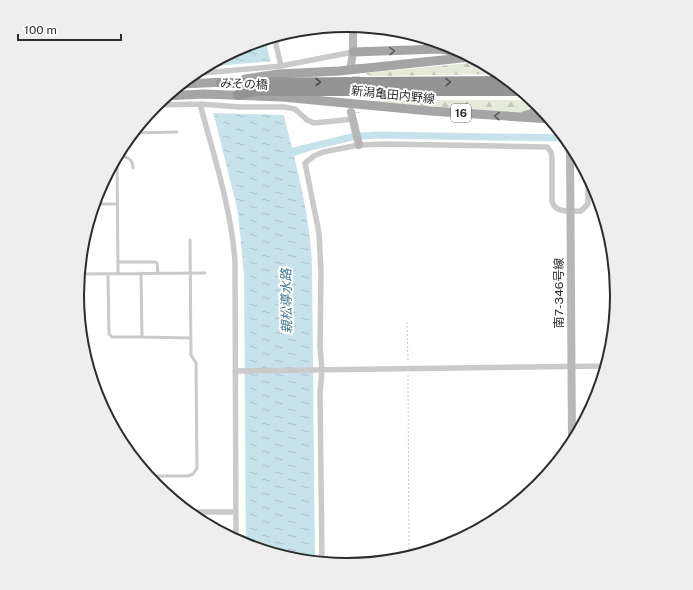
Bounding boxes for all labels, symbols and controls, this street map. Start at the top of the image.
scale bar [18,16,121,42]
text: 100 m [24,23,57,37]
one-way arrow [389,47,395,55]
street label: みその橋 [220,76,268,92]
one-way arrow [315,78,321,86]
one-way arrow [445,78,451,86]
street label: 新潟亀田内野線 [350,84,436,106]
road number: 16 [451,104,471,122]
one-way arrow [494,111,500,120]
street label: 南7-346号線 [552,258,566,328]
water label: 親松導水路 [278,267,295,334]

